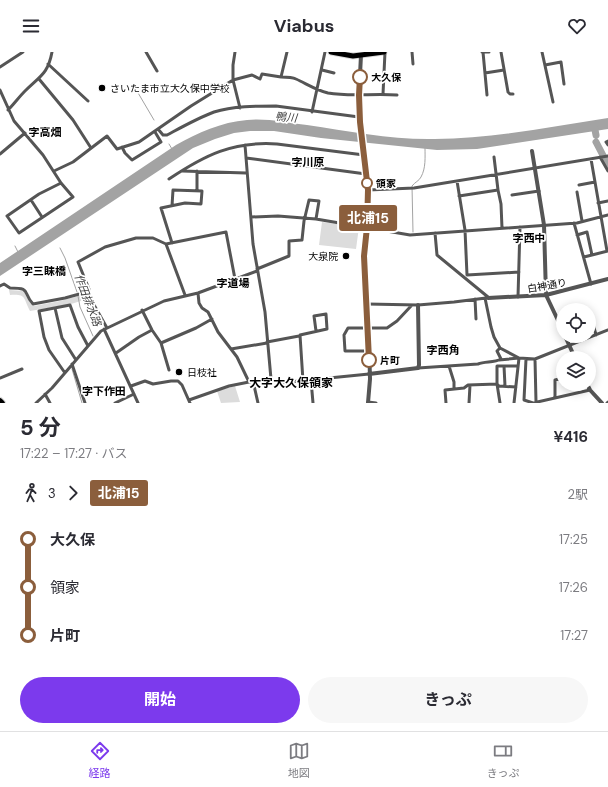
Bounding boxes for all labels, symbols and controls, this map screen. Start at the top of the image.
text: Viabus [274,14,334,38]
icon: menu [20,15,42,37]
icon: heart [566,15,588,37]
marker: 大久保 [352,69,368,85]
place label: 大久保 [371,71,402,84]
place label: さいたま市立大久保中学校 [110,82,230,95]
marker: さいたま市立大久保中学校 [97,83,107,93]
water label: 鴨川 [274,109,299,125]
district label: 字高畑 [29,125,62,139]
district label: 字川原 [292,155,325,169]
marker: 領家 [361,177,373,189]
place label: 領家 [375,177,396,190]
line badge: 北浦15 [340,205,396,231]
text: 北浦15 [347,209,389,227]
district label: 字西中 [513,231,546,245]
place label: 大泉院 [308,250,338,263]
marker: 大泉院 [341,251,351,261]
district label: 字三眛橋 [22,264,66,278]
water label: 作田排水路 [72,272,105,329]
district label: 字道場 [217,276,250,290]
street label: 白神通り [526,276,568,295]
map controls [556,303,596,391]
button: locate [556,303,596,343]
district label: 字西角 [427,343,460,357]
button: layers [556,351,596,391]
marker: 片町 [361,352,377,368]
place label: 片町 [380,354,400,367]
place label: 日枝社 [187,366,217,379]
marker: 日枝社 [174,367,184,377]
district label: 大字大久保領家 [249,375,333,391]
district label: 字下作田 [82,384,126,398]
text: 5 分 [20,413,61,442]
text: ¥416 [554,427,588,447]
text: 17:22 – 17:27 · バス [20,445,128,462]
icon: walk [20,482,42,504]
icon: forward [62,482,84,504]
text: 北浦15 [98,484,140,502]
text: 3 [48,485,56,502]
text: 2駅 [568,486,588,503]
text: 大久保 [50,530,95,550]
text: 17:25 [559,531,588,548]
text: 領家 [50,578,80,598]
text: 17:26 [559,579,588,596]
text: 片町 [50,626,80,646]
text: 17:27 [560,627,588,644]
button: 開始 [20,677,300,723]
button: きっぷ [308,677,588,723]
tab: 経路 [89,740,111,780]
tab: 地図 [288,740,310,780]
tab: きっぷ [487,740,519,780]

